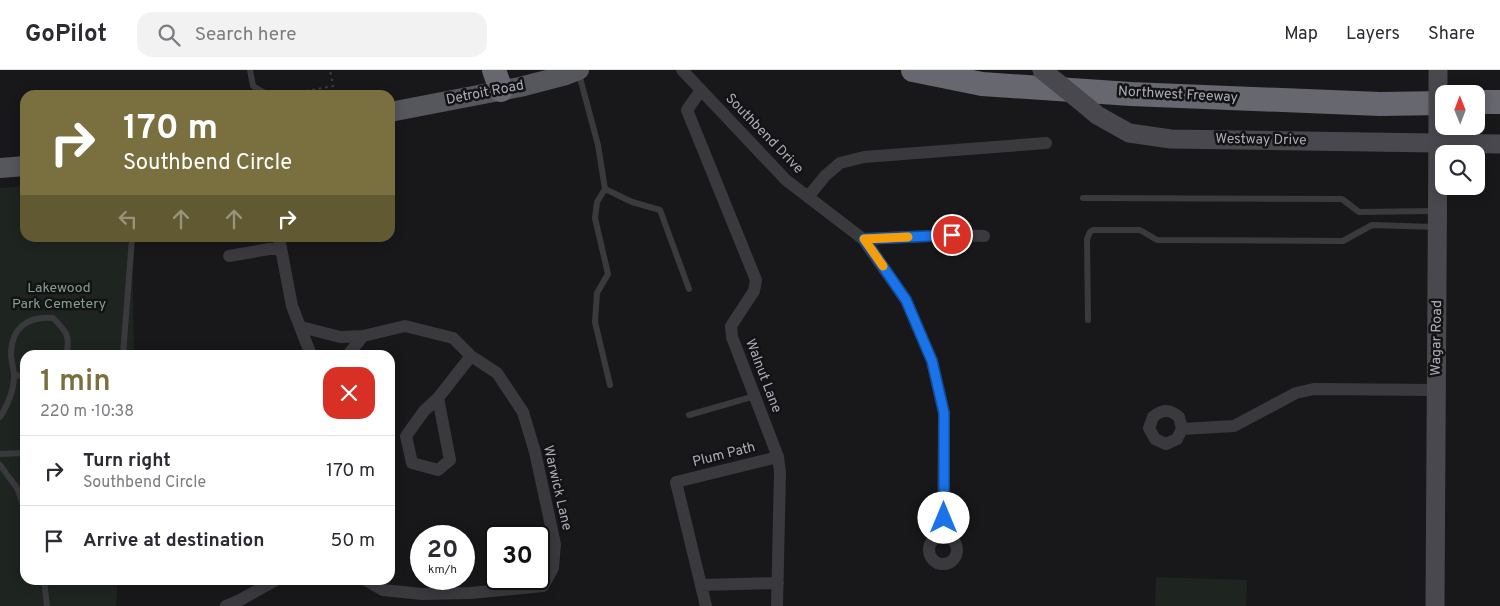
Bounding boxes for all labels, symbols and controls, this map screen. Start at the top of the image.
search box [137,12,487,57]
text: GoPilot [25,20,107,50]
icon: search [155,21,183,49]
text: Search here [195,23,296,47]
text: Map [1284,23,1318,46]
text: Layers [1346,23,1400,46]
text: Share [1428,23,1475,46]
street label: Detroit Road [445,77,525,109]
street label: Northwest Freeway [1118,83,1238,107]
north arrow [1435,85,1485,135]
map controls [1435,85,1485,195]
street label: Southbend Drive [721,90,807,178]
text: 170 m [123,107,218,151]
icon: right [40,110,105,175]
street label: Westway Drive [1215,131,1307,149]
button: search [1435,145,1485,195]
text: Southbend Circle [123,150,292,177]
icon: left [114,205,142,233]
icon: ahead [167,205,195,233]
icon: ahead [220,205,248,233]
icon: right [273,205,301,233]
pin [931,214,973,256]
icon: arrive [938,221,966,249]
park label: Lakewood Park Cemetery [12,280,106,313]
street label: Wagar Road [1428,300,1446,376]
street label: Walnut Lane [741,337,785,415]
text: 1 min [40,364,111,401]
button: close [323,367,375,419]
text: 220 m · 10:38 [40,402,134,422]
street label: Plum Path [691,439,757,471]
street label: Warwick Lane [539,444,575,532]
text: Turn right [83,449,171,473]
icon: right [40,457,68,485]
text: 170 m [326,459,375,483]
text: Southbend Circle [83,473,206,493]
position arrow [917,491,969,543]
speed limit sign: 30 [485,525,550,590]
icon: arrive [40,527,68,555]
text: Arrive at destination [83,529,264,553]
text: 50 m [330,529,375,553]
text: 20 [427,535,458,567]
text: km/h [428,562,457,578]

